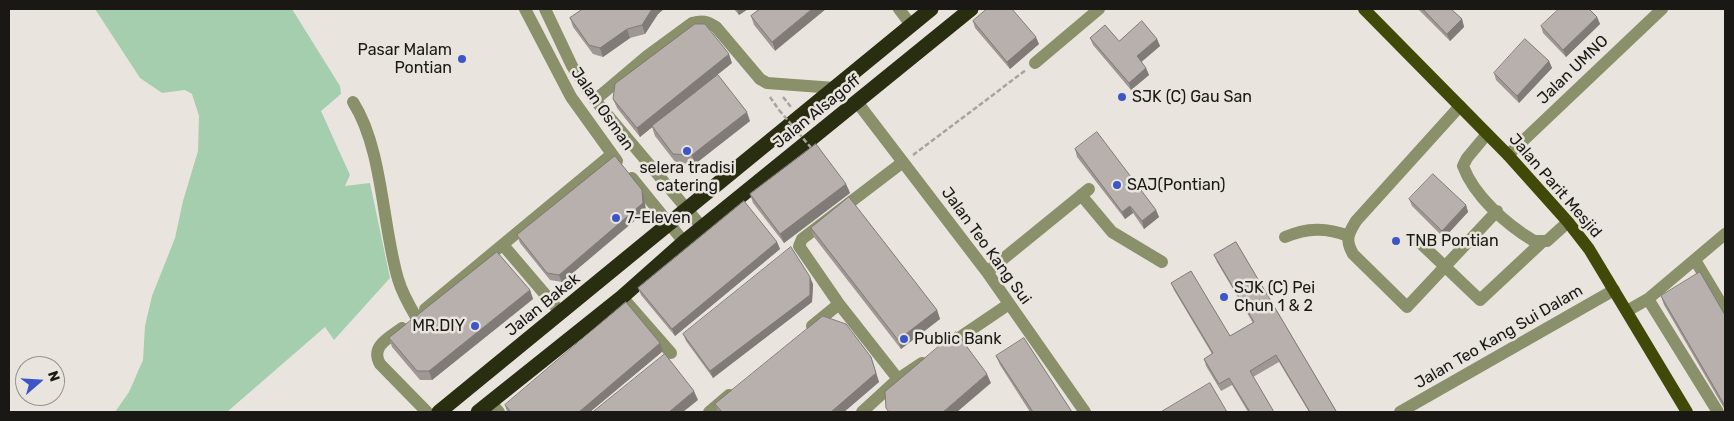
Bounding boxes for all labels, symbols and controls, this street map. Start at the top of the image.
street label: Jalan UMNO [1534,31,1612,109]
place label: Pasar Malam Pontian [358,40,452,78]
marker: Pasar Malam Pontian [456,53,468,65]
street label: Jalan Osman [566,64,638,154]
street label: Jalan Alsagoff [770,71,864,153]
place label: SJK (C) Gau San [1132,87,1252,107]
marker: SJK (C) Gau San [1116,91,1128,103]
street label: Jalan Parit Mesjid [1505,130,1605,242]
marker: selera tradisi catering [681,145,693,157]
place label: selera tradisi catering [639,158,735,196]
place label: SAJ(Pontian) [1127,175,1225,195]
marker: SAJ(Pontian) [1111,179,1123,191]
street label: Jalan Teo Kang Sui [937,184,1035,308]
place label: 7-Eleven [626,208,691,228]
marker: 7-Eleven [610,212,622,224]
place label: TNB Pontian [1406,231,1499,251]
marker: TNB Pontian [1390,235,1402,247]
street label: Jalan Bakek [502,269,584,341]
place label: SJK (C) Pei Chun 1 & 2 [1234,278,1315,316]
street label: Jalan Teo Kang Sui Dalam [1412,281,1586,393]
marker: SJK (C) Pei Chun 1 & 2 [1218,291,1230,303]
place label: MR.DIY [412,316,465,336]
marker: MR.DIY [469,320,481,332]
place label: Public Bank [914,329,1001,349]
marker: Public Bank [898,333,910,345]
north arrow [15,356,65,406]
text: N [44,369,63,384]

